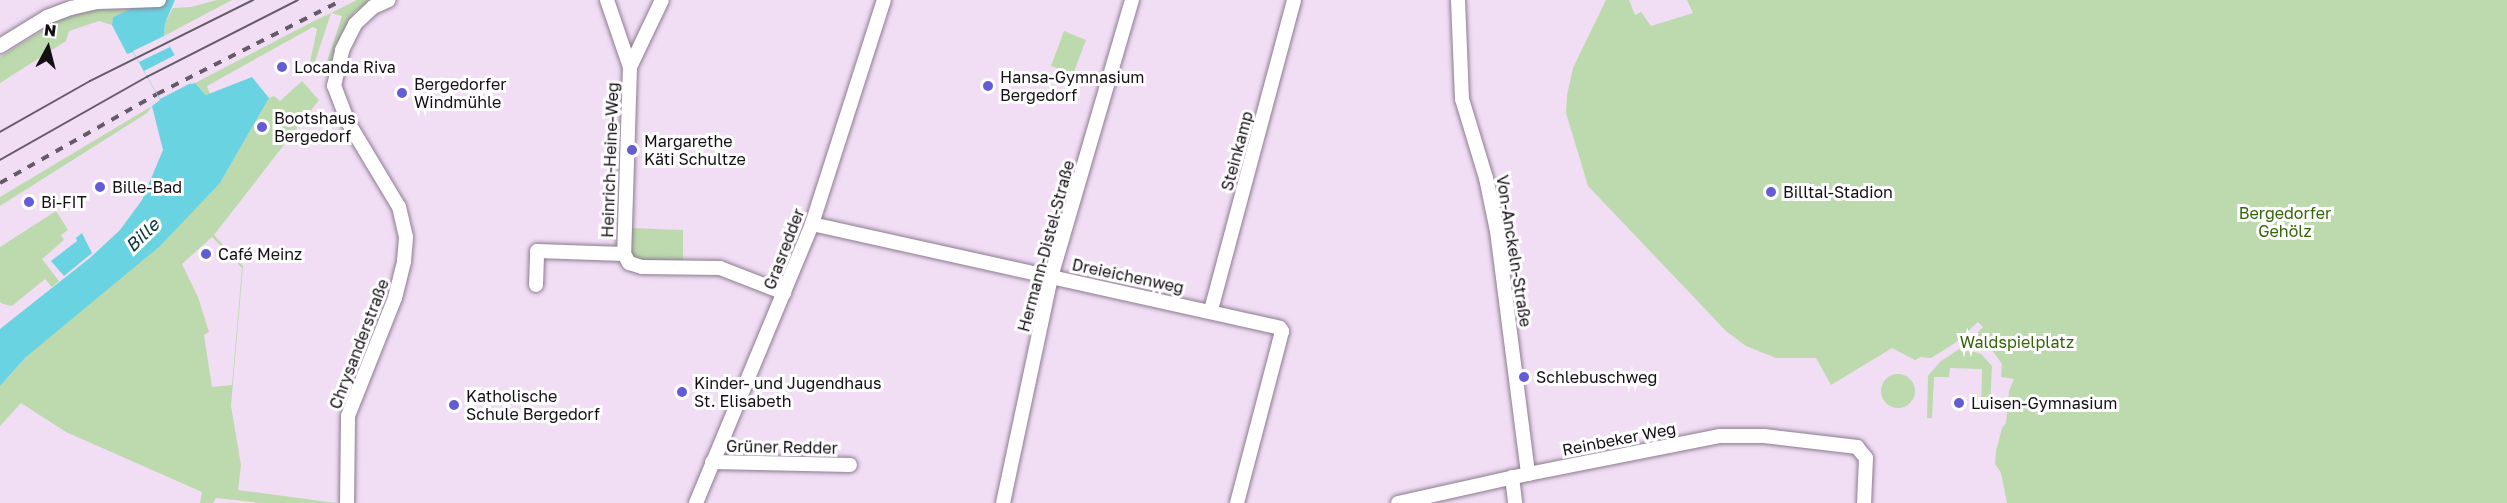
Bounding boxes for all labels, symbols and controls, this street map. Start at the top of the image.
north arrow [18,18,78,78]
text: N [43,19,57,41]
place label: Locanda Riva [294,57,396,77]
marker: Locanda Riva [275,60,289,74]
place label: Hansa-Gymnasium Bergedorf [1000,67,1145,105]
place label: Bergedorfer Windmühle [414,74,506,112]
marker: Hansa-Gymnasium Bergedorf [981,79,995,93]
street label: Heinrich-Heine-Weg [598,82,622,238]
marker: Bergedorfer Windmühle [395,86,409,100]
place label: Bootshaus Bergedorf [274,108,356,146]
street label: Steinkamp [1217,109,1257,193]
marker: Bootshaus Bergedorf [255,120,269,134]
place label: Margarethe Käti Schultze [644,131,746,169]
marker: Margarethe Käti Schultze [625,143,639,157]
street label: Hermann-Distel-Straße [1014,158,1078,334]
street label: Von-Anckeln-Straße [1493,174,1535,328]
place label: Bille-Bad [112,177,182,197]
marker: Bille-Bad [93,180,107,194]
place label: Billtal-Stadion [1783,182,1893,202]
marker: Billtal-Stadion [1764,185,1778,199]
place label: Bi-FIT [41,192,87,212]
marker: Bi-FIT [22,195,36,209]
park label: Bergedorfer Gehölz [2239,203,2331,241]
street label: Grasredder [760,206,808,292]
water label: Bille [121,214,163,256]
place label: Café Meinz [218,244,302,264]
marker: Café Meinz [199,247,213,261]
street label: Dreieichenweg [1070,255,1186,297]
street label: Chrysanderstraße [325,276,393,412]
park label: Waldspielplatz [1960,332,2074,352]
place label: Schlebuschweg [1536,367,1657,387]
marker: Schlebuschweg [1517,370,1531,384]
place label: Kinder- und Jugendhaus St. Elisabeth [694,373,881,411]
marker: Kinder- und Jugendhaus St. Elisabeth [675,385,689,399]
place label: Katholische Schule Bergedorf [466,386,600,424]
place label: Luisen-Gymnasium [1971,393,2117,413]
marker: Luisen-Gymnasium [1952,396,1966,410]
marker: Katholische Schule Bergedorf [447,398,461,412]
street label: Reinbeker Weg [1561,419,1677,459]
street label: Grüner Redder [726,436,838,458]

